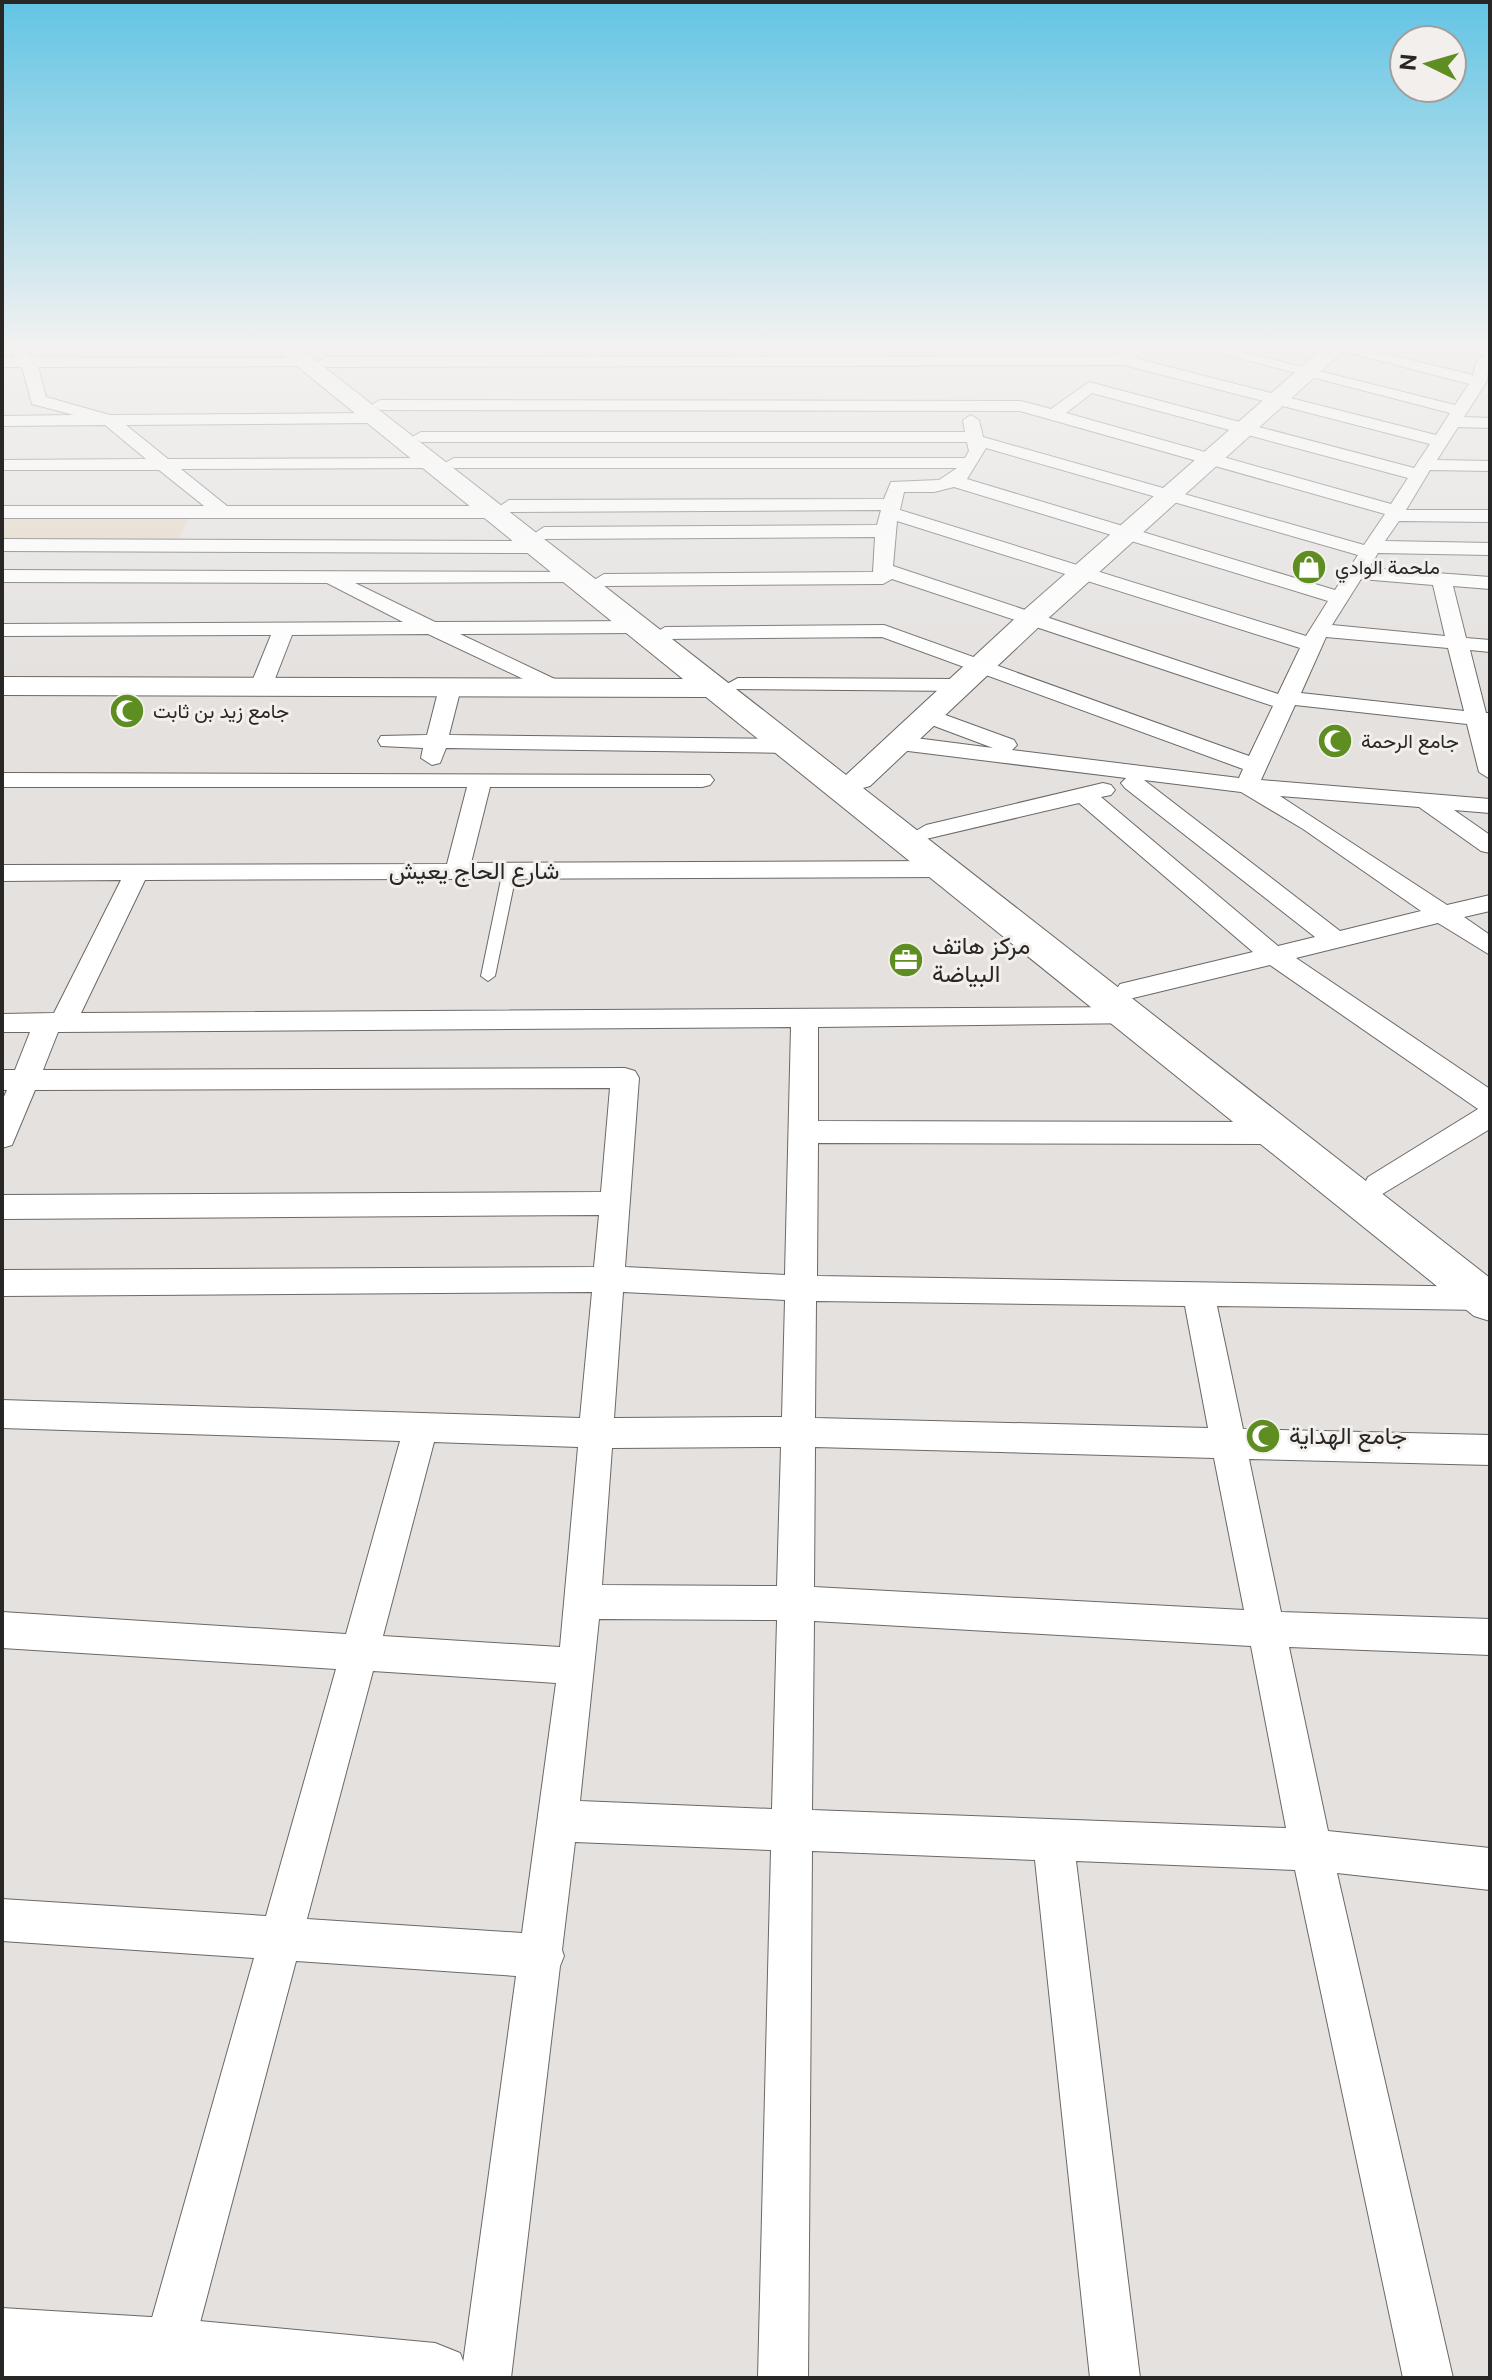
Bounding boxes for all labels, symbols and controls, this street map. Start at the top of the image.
north arrow [1388,24,1468,104]
text: N [1394,53,1422,72]
shop icon: ملحمة الوادي [1290,548,1328,586]
place label: ملحمة الوادي [1335,555,1440,584]
mosque icon: جامع زيد بن ثابت [108,692,146,730]
place label: جامع زيد بن ثابت [153,699,289,725]
mosque icon: جامع الرحمة [1316,722,1354,760]
place label: جامع الرحمة [1361,729,1459,755]
street label: شارع الحاج يعيش [389,856,559,887]
place label: مركز هاتف البياضة [932,931,1030,988]
office icon: مركز هاتف البياضة [887,941,925,979]
mosque icon: جامع الهداية [1244,1417,1282,1455]
place label: جامع الهداية [1289,1421,1407,1453]

